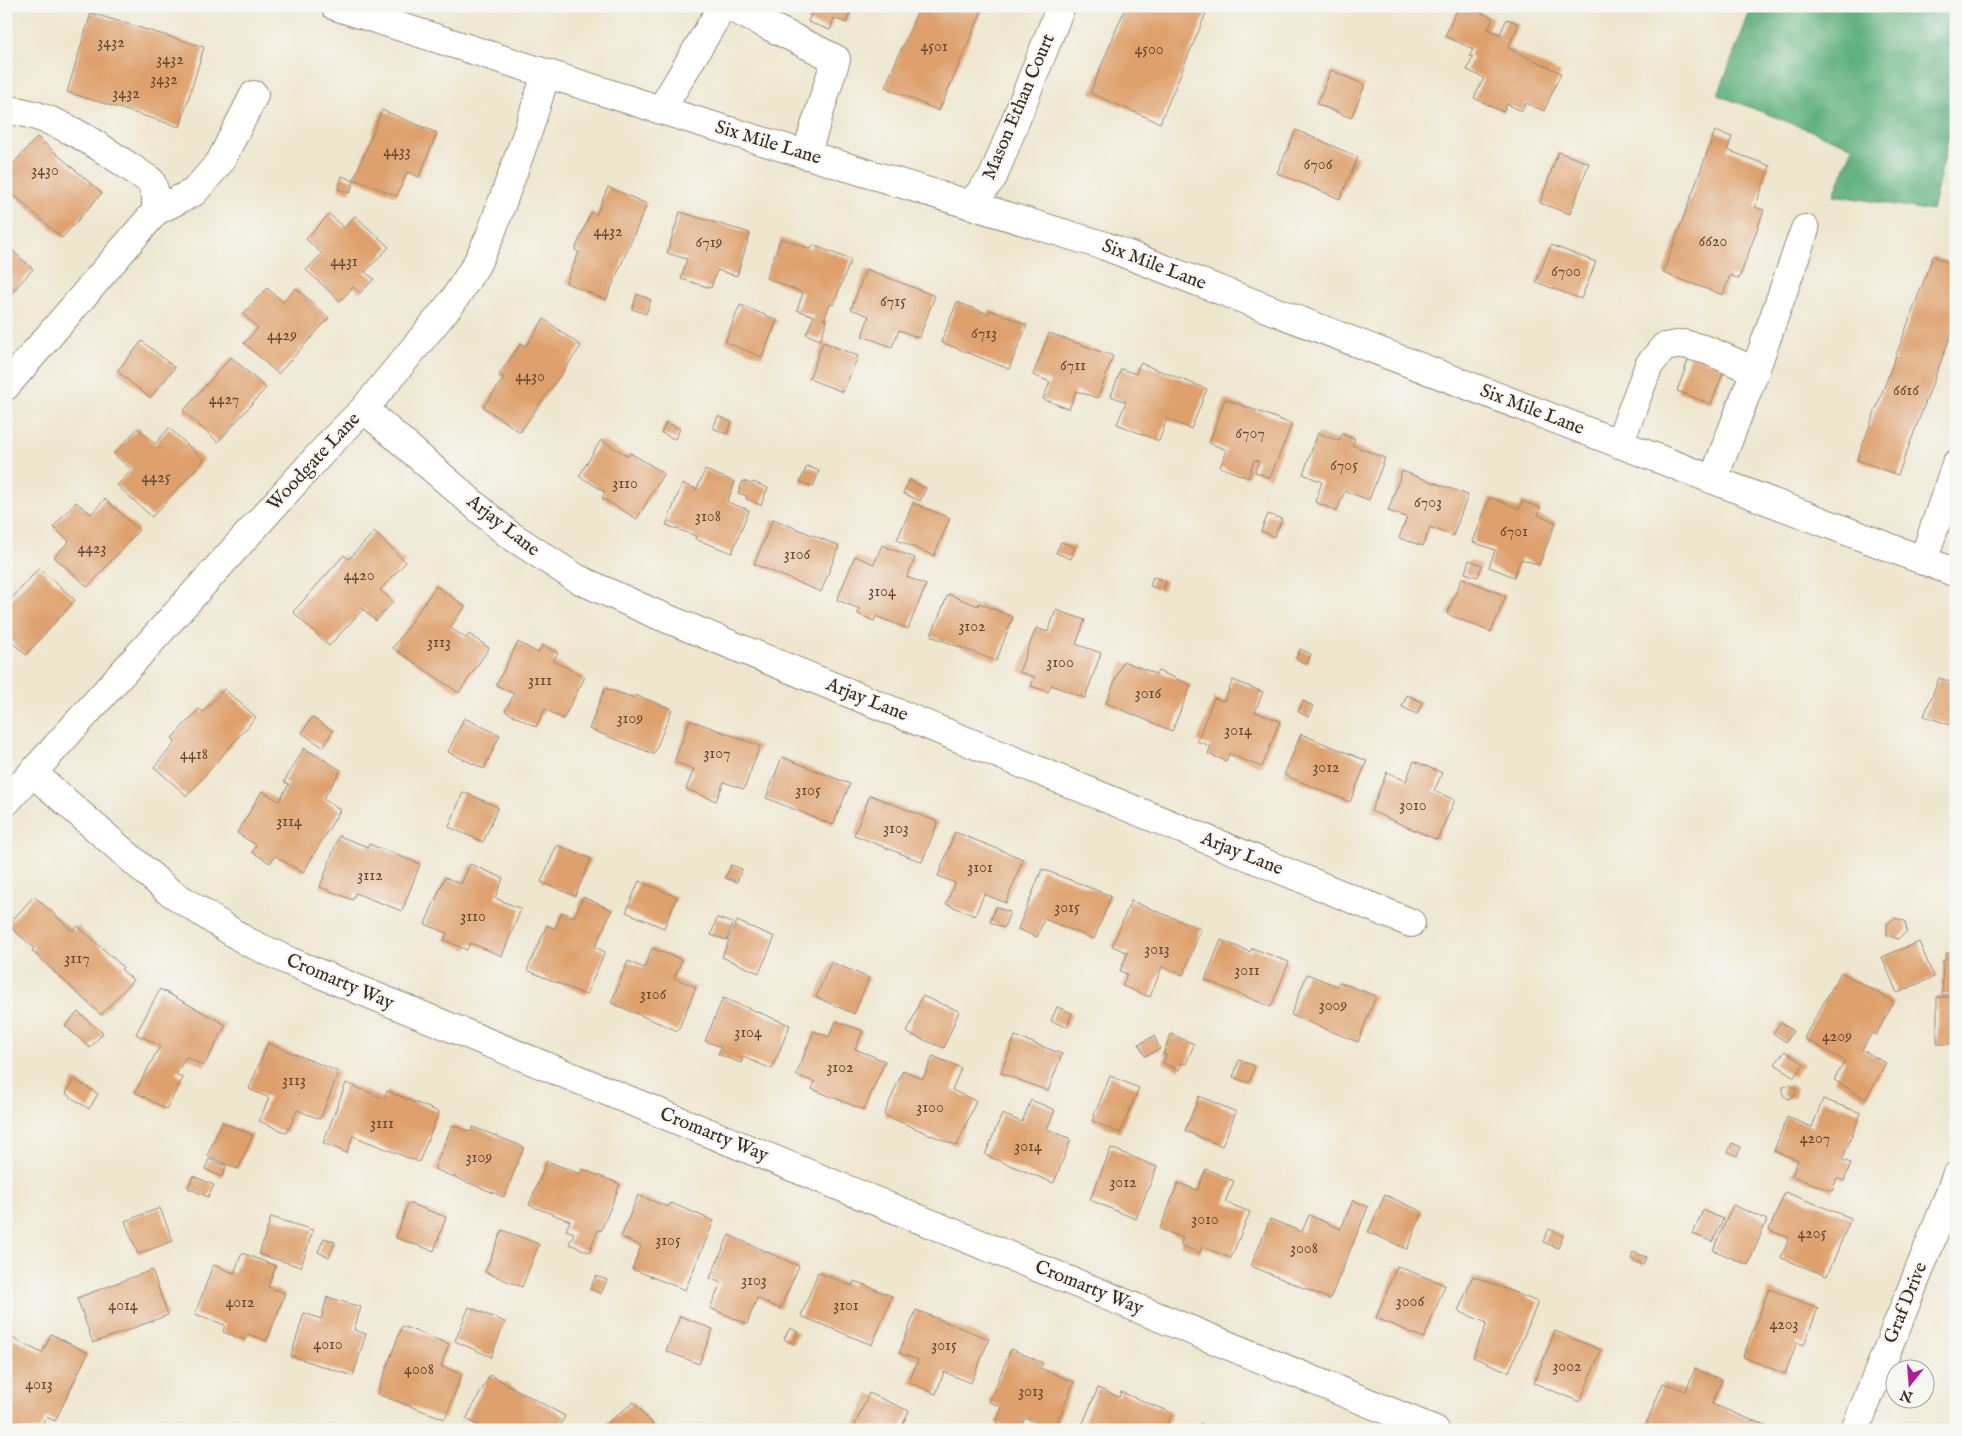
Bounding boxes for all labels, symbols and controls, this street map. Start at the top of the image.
street label: Mason Ethan Court [977,30,1061,184]
house number: 3432 [97,33,125,53]
house number: 4501 [920,37,948,57]
house number: 4500 [1134,40,1164,60]
house number: 3432 [156,50,184,70]
house number: 3432 [150,70,178,90]
house number: 3432 [112,84,140,104]
street label: Six Mile Lane [712,115,824,171]
house number: 4433 [383,142,411,162]
house number: 6706 [1304,155,1333,175]
house number: 3430 [31,161,59,181]
house number: 4432 [593,222,623,242]
house number: 6620 [1699,232,1728,252]
house number: 6719 [695,233,723,253]
street label: Six Mile Lane [1098,234,1210,296]
house number: 4431 [330,252,358,272]
house number: 6700 [1551,262,1581,282]
house number: 6715 [880,292,906,312]
house number: 6713 [971,324,997,344]
house number: 4429 [267,326,297,346]
house number: 6711 [1060,356,1086,376]
house number: 4430 [515,367,545,387]
street label: Six Mile Lane [1476,379,1588,441]
house number: 6616 [1893,381,1919,401]
house number: 4427 [209,390,239,410]
street label: Woodgate Lane [262,407,366,516]
house number: 6707 [1235,424,1265,444]
house number: 6705 [1330,456,1358,476]
house number: 4425 [142,468,171,488]
house number: 3110 [612,474,638,494]
street label: Arjay Lane [461,489,545,562]
house number: 6703 [1414,493,1442,513]
house number: 3108 [695,507,721,527]
house number: 6701 [1500,522,1528,542]
house number: 4423 [77,539,107,559]
house number: 3106 [784,545,810,565]
house number: 4420 [343,566,375,586]
house number: 3104 [868,582,896,602]
house number: 3102 [958,617,986,637]
house number: 3113 [427,633,451,653]
house number: 3100 [1046,653,1074,673]
house number: 3111 [528,671,552,691]
street label: Arjay Lane [822,672,912,727]
house number: 3016 [1135,684,1161,704]
house number: 3109 [617,709,643,729]
house number: 3014 [1224,721,1252,741]
house number: 3107 [703,744,731,764]
house number: 4418 [180,745,208,765]
house number: 3012 [1312,758,1340,778]
house number: 3105 [795,781,821,801]
house number: 3010 [1399,796,1427,816]
house number: 3114 [276,812,302,832]
house number: 3103 [883,819,909,839]
street label: Arjay Lane [1197,826,1287,881]
house number: 3101 [967,858,993,878]
house number: 3112 [357,866,383,886]
house number: 3015 [1054,898,1080,918]
house number: 3110 [460,907,486,927]
house number: 3013 [1144,940,1170,960]
house number: 3117 [64,949,90,969]
street label: Cromarty Way [282,949,398,1016]
house number: 3011 [1234,961,1260,981]
house number: 3106 [640,985,666,1005]
house number: 3009 [1319,996,1347,1016]
house number: 3104 [734,1023,762,1043]
house number: 4209 [1822,1027,1852,1047]
house number: 3102 [826,1058,854,1078]
house number: 3113 [282,1071,306,1091]
house number: 3100 [916,1098,944,1118]
street label: Cromarty Way [656,1102,772,1168]
house number: 3111 [370,1114,394,1134]
house number: 4207 [1800,1129,1830,1149]
house number: 3014 [1014,1137,1042,1157]
house number: 3109 [466,1148,492,1168]
house number: 3012 [1109,1173,1137,1193]
house number: 3010 [1191,1210,1219,1230]
house number: 4205 [1797,1224,1827,1244]
house number: 3105 [655,1231,681,1251]
house number: 3008 [1290,1239,1318,1259]
street label: Cromarty Way [1031,1255,1147,1321]
street label: Graf Drive [1879,1259,1933,1347]
house number: 3103 [741,1271,767,1291]
house number: 3006 [1396,1292,1424,1312]
house number: 4012 [225,1293,255,1313]
house number: 4014 [108,1296,138,1316]
house number: 3101 [833,1296,859,1316]
house number: 4203 [1769,1315,1799,1335]
house number: 4010 [313,1335,343,1355]
house number: 3015 [931,1336,957,1356]
house number: 3002 [1552,1357,1582,1377]
north arrow [1884,1358,1934,1408]
house number: 4008 [404,1360,434,1380]
house number: 4013 [25,1375,53,1395]
house number: 3013 [1018,1382,1044,1402]
text: N [1898,1385,1916,1406]

